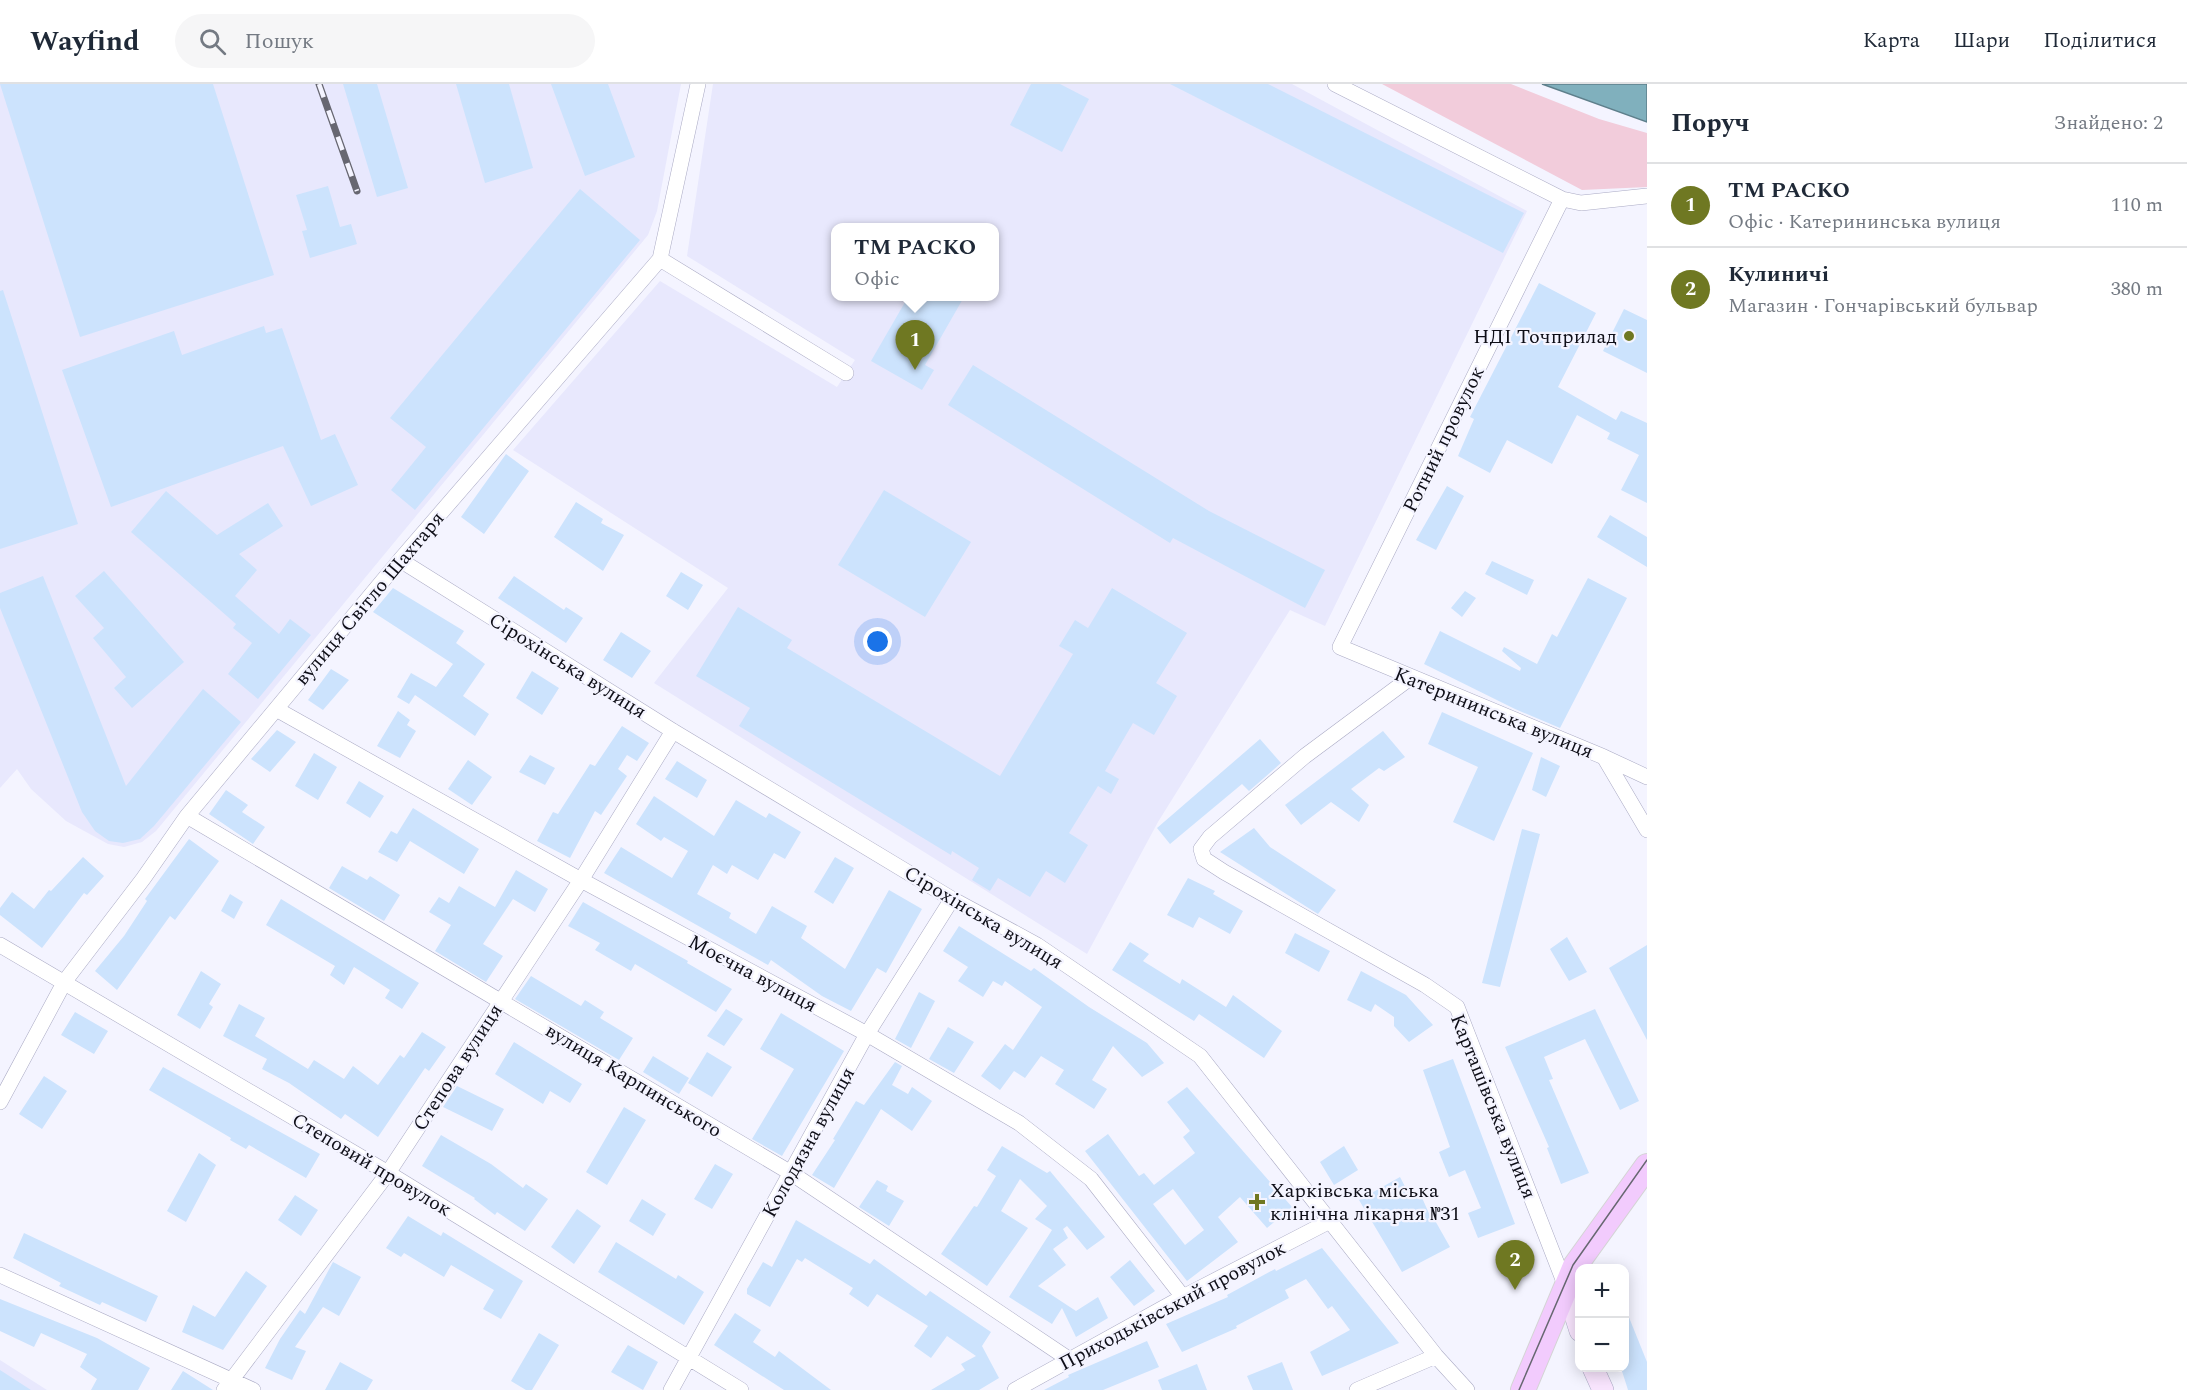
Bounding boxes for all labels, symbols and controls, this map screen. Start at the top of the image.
search box [175,14,595,68]
text: Wayfind [30,20,139,63]
icon: search [196,25,229,58]
text: Пошук [244,25,314,58]
text: Карта [1863,25,1920,57]
text: Шари [1953,25,2010,57]
text: Поділитися [2043,25,2157,57]
text: Поруч [1671,103,1750,143]
text: Знайдено: 2 [2053,108,2163,138]
text: ТМ РАСКО [1728,174,1850,207]
text: 1 [1685,190,1696,220]
text: 110 m [2111,190,2163,220]
text: Офіс · Катерининська вулиця [1728,207,2001,237]
popup [831,223,999,301]
text: ТМ РАСКО [854,231,976,264]
text: Кулиничі [1728,258,1829,291]
text: Офіс [854,264,899,294]
text: 2 [1685,274,1696,304]
text: 380 m [2111,274,2163,304]
text: Магазин · Гончарівський бульвар [1728,291,2038,321]
pin: 1 [896,320,934,370]
place label: НДІ Точприлад [1473,322,1617,352]
marker: НДІ Точприлад [1622,329,1636,343]
street label: Ротний провулок [1395,361,1492,518]
street label: вулиця Світло Шахтаря [288,505,452,692]
street label: Сірохінська вулиця [483,605,652,727]
your location [863,627,892,656]
street label: Катерининська вулиця [1389,659,1598,767]
street label: Сірохінська вулиця [898,858,1069,977]
street label: Моєчна вулиця [683,927,822,1020]
street label: Степова вулиця [405,998,510,1137]
street label: Карташівська вулиця [1442,1009,1544,1203]
street label: вулиця Карпинського [539,1016,728,1146]
street label: Колодязна вулиця [755,1062,863,1223]
street label: Степовий провулок [286,1105,457,1225]
place label: Харківська міська клінічна лікарня №31 [1270,1176,1460,1229]
marker: Харківська міська клінічна лікарня №31 [1248,1193,1266,1211]
street label: Приходьківський провулок [1054,1233,1291,1379]
pin: 2 [1496,1240,1534,1290]
map controls [1575,1264,1629,1372]
button: + [1575,1264,1629,1318]
button: − [1575,1318,1629,1372]

